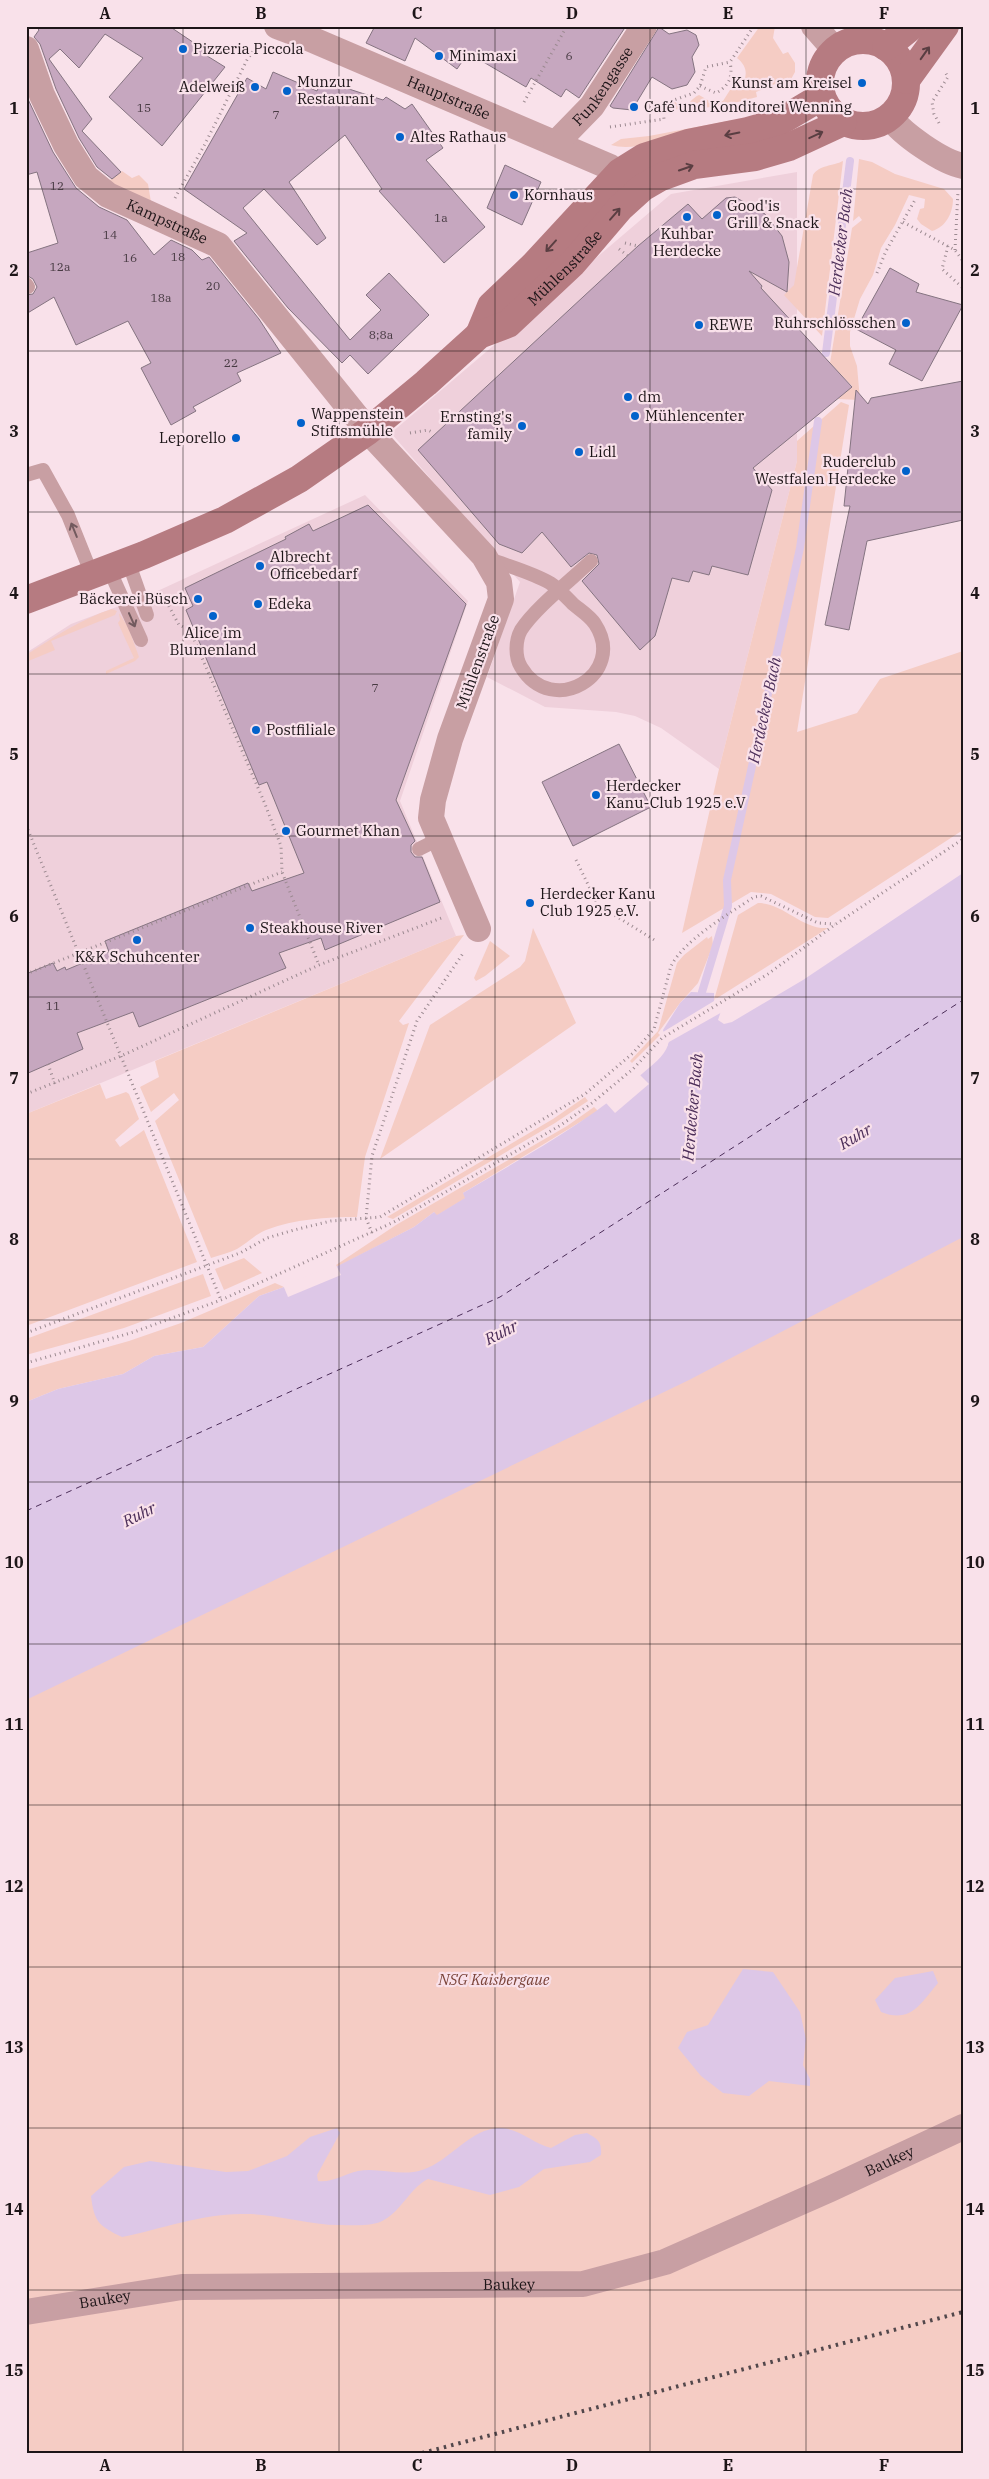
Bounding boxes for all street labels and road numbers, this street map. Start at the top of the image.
street label: Funkengasse [568,43,637,130]
street label: Hauptstraße [404,71,493,124]
street label: Kampstraße [123,195,211,248]
street label: Mühlenstraße [523,226,606,310]
street label: Mühlenstraße [452,612,503,712]
street label: Baukey [862,2141,917,2180]
street label: Baukey [483,2274,535,2294]
street label: Baukey [78,2285,132,2312]

